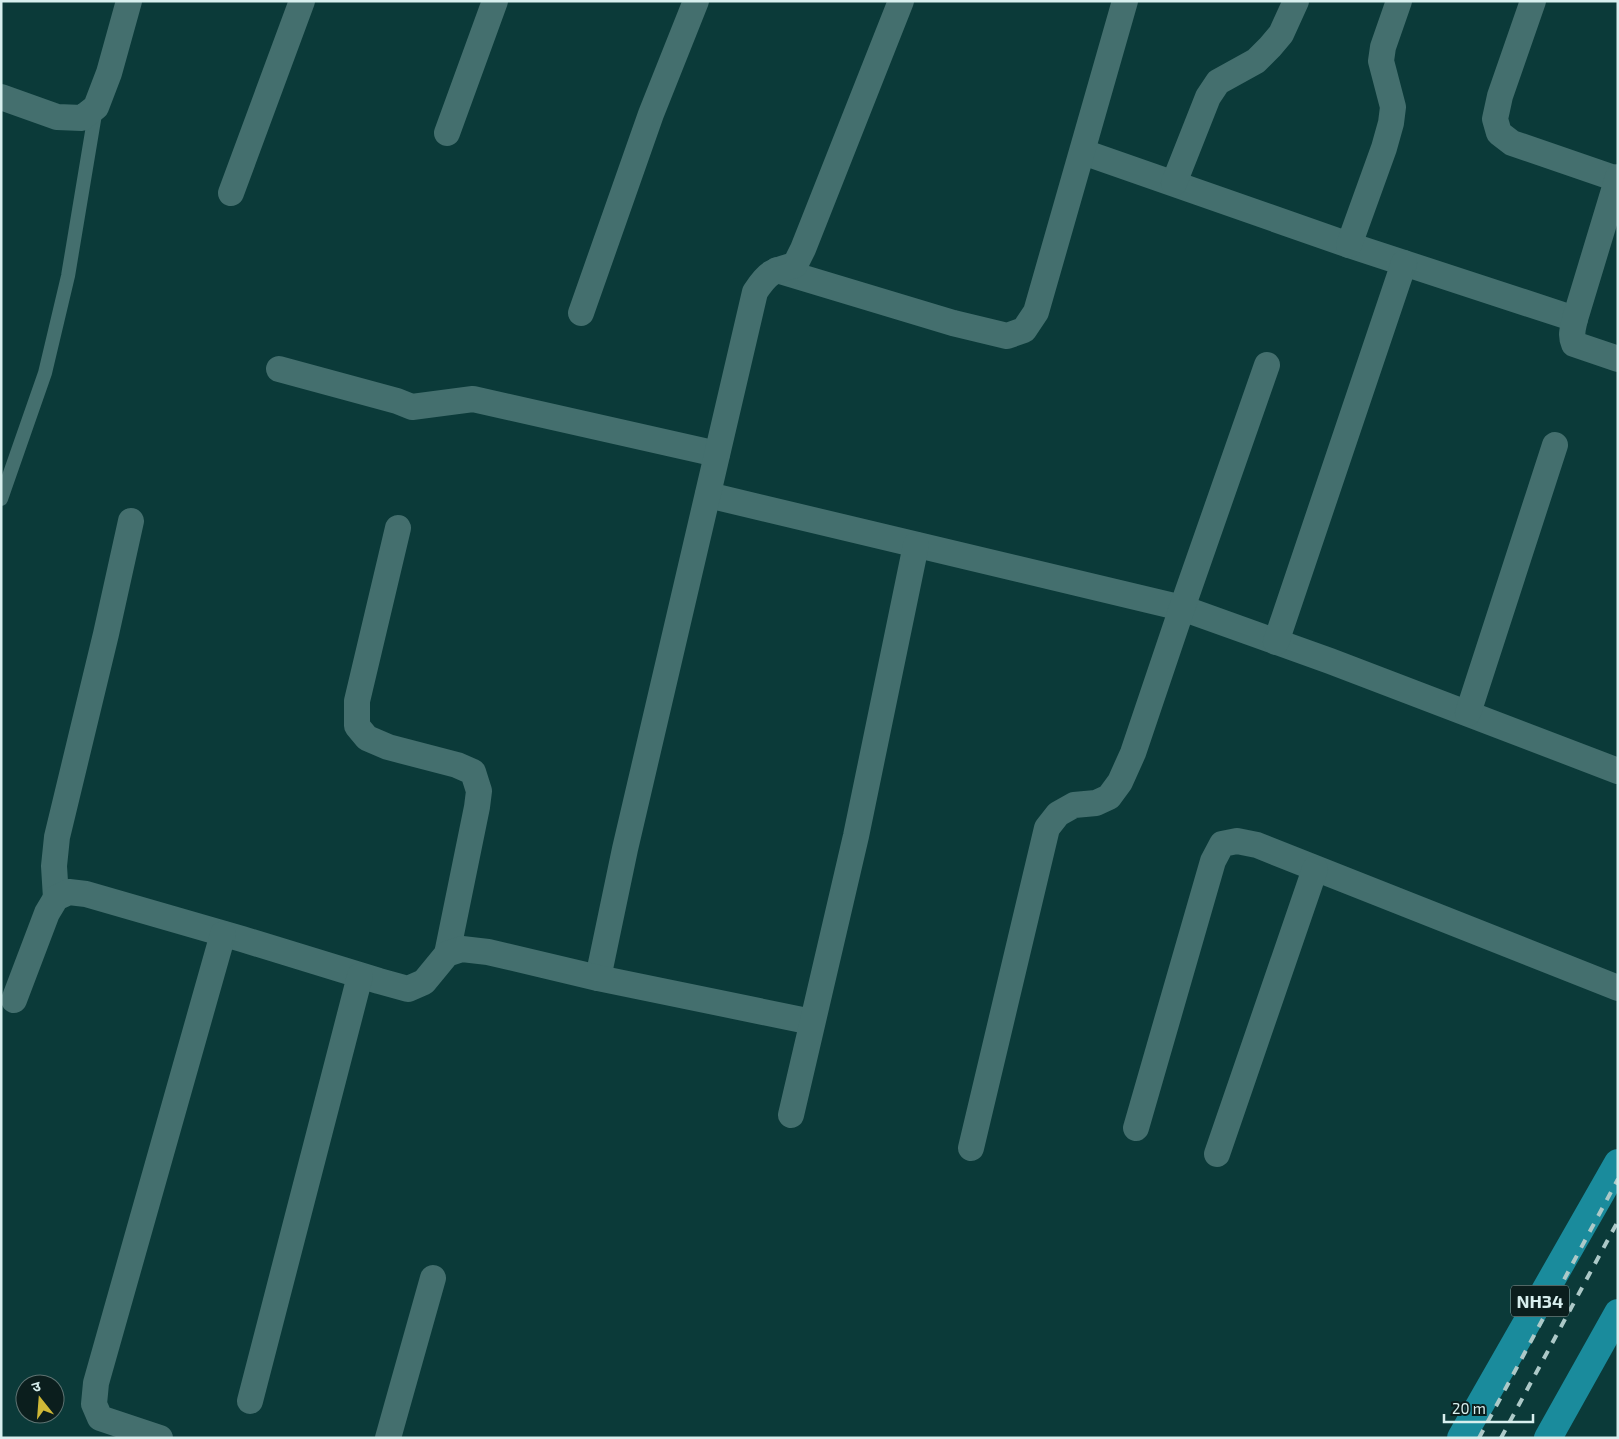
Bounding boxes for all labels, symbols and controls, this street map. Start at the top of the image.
road number: NH34 [1511,1285,1569,1316]
north arrow [15,1374,65,1424]
text: उ [30,1377,43,1395]
scale bar [1444,1392,1533,1424]
text: 20 m [1452,1399,1486,1417]

